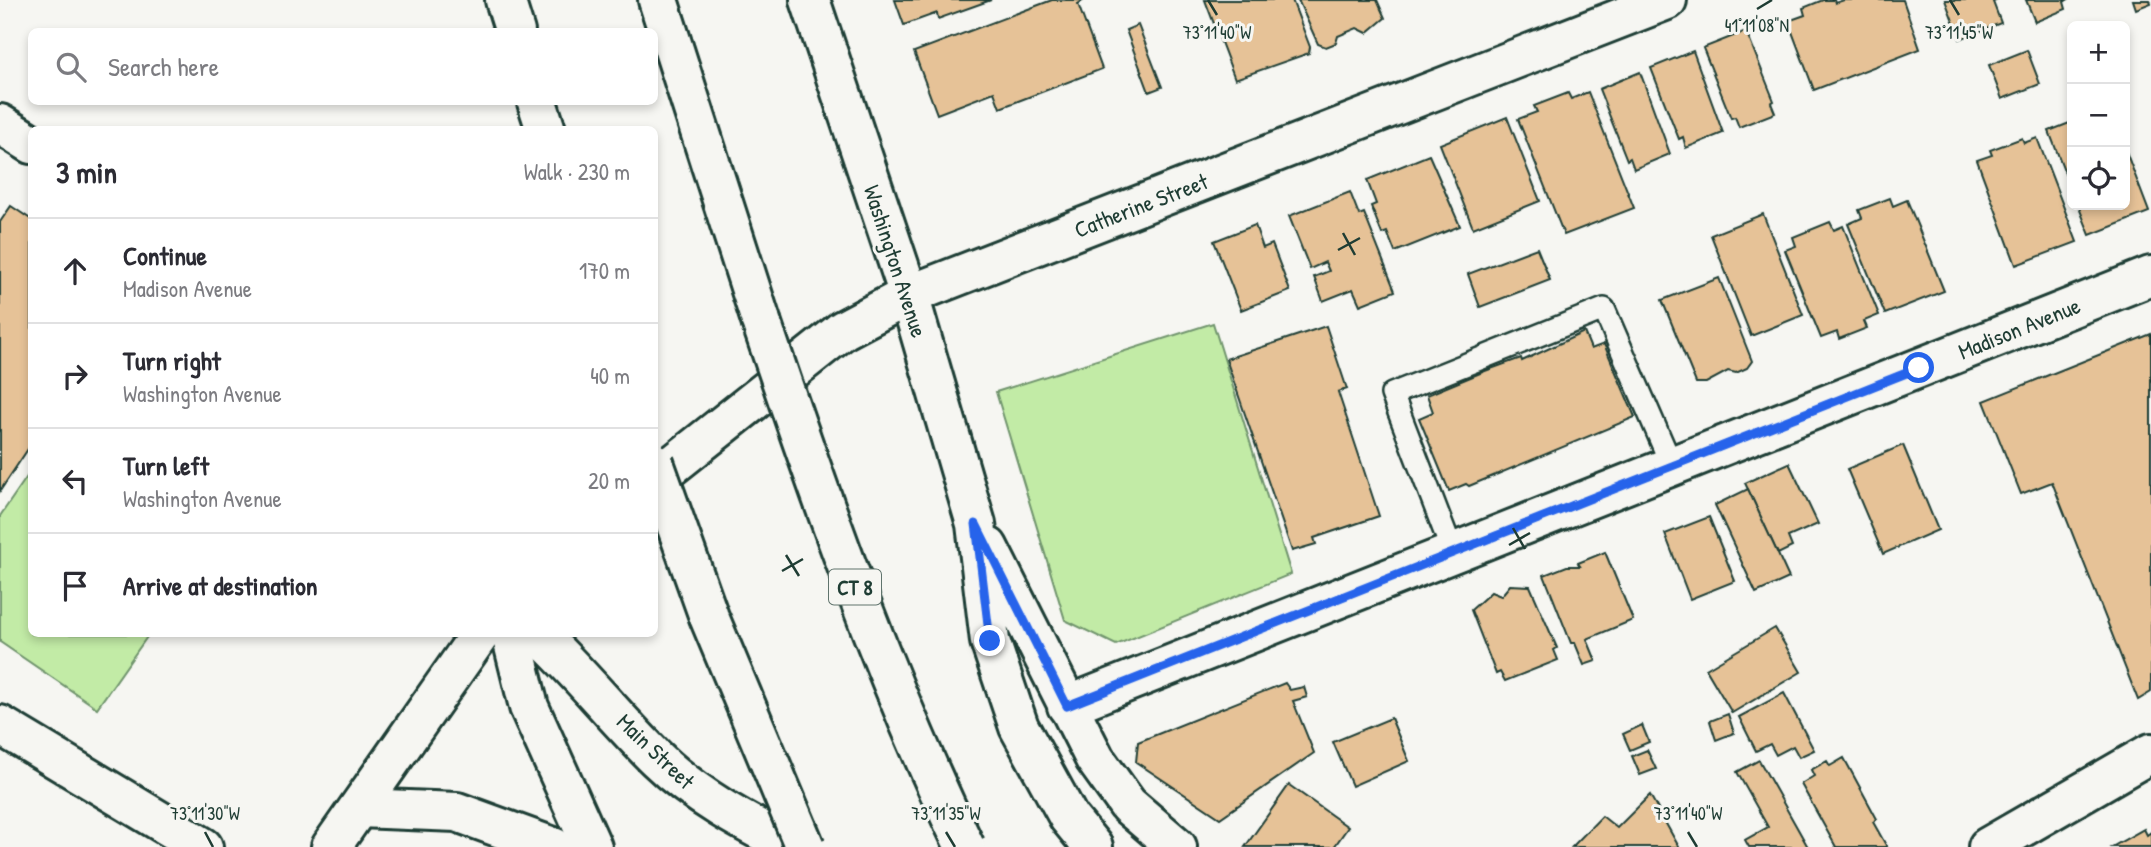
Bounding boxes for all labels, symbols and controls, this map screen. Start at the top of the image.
text: 41°11'08"N [1725,13,1789,38]
text: 73°11'40"W [1183,20,1251,45]
text: 73°11'45"W [1925,20,1993,45]
map controls [2067,21,2130,210]
button: + [2067,21,2130,84]
search box [28,28,658,105]
icon: search [52,48,90,86]
text: Search here [108,49,219,84]
button: − [2067,84,2130,147]
button: locate [2067,147,2130,210]
text: 3 min [56,152,117,192]
text: Walk · 230 m [524,156,630,187]
street label: Catherine Street [1070,165,1213,245]
street label: Washington Avenue [857,181,935,341]
text: Continue [123,238,207,273]
icon: ahead [56,252,94,290]
text: 170 m [579,255,630,286]
text: Madison Avenue [123,273,252,304]
street label: Madison Avenue [1953,289,2085,367]
text: Turn right [123,343,221,378]
route start [1903,352,1934,383]
icon: right [56,357,94,395]
text: 40 m [590,360,630,391]
text: Washington Avenue [123,378,282,409]
text: Turn left [123,448,209,483]
icon: left [56,462,94,500]
text: 20 m [588,465,630,496]
text: Washington Avenue [123,483,282,514]
icon: arrive [56,567,94,605]
text: Arrive at destination [123,568,318,603]
road number: CT 8 [829,570,881,604]
route end [974,625,1005,656]
street label: Main Street [610,706,702,797]
text: 73°11'30"W [170,801,240,826]
text: 73°11'35"W [911,801,981,826]
text: 73°11'40"W [1654,801,1722,826]

